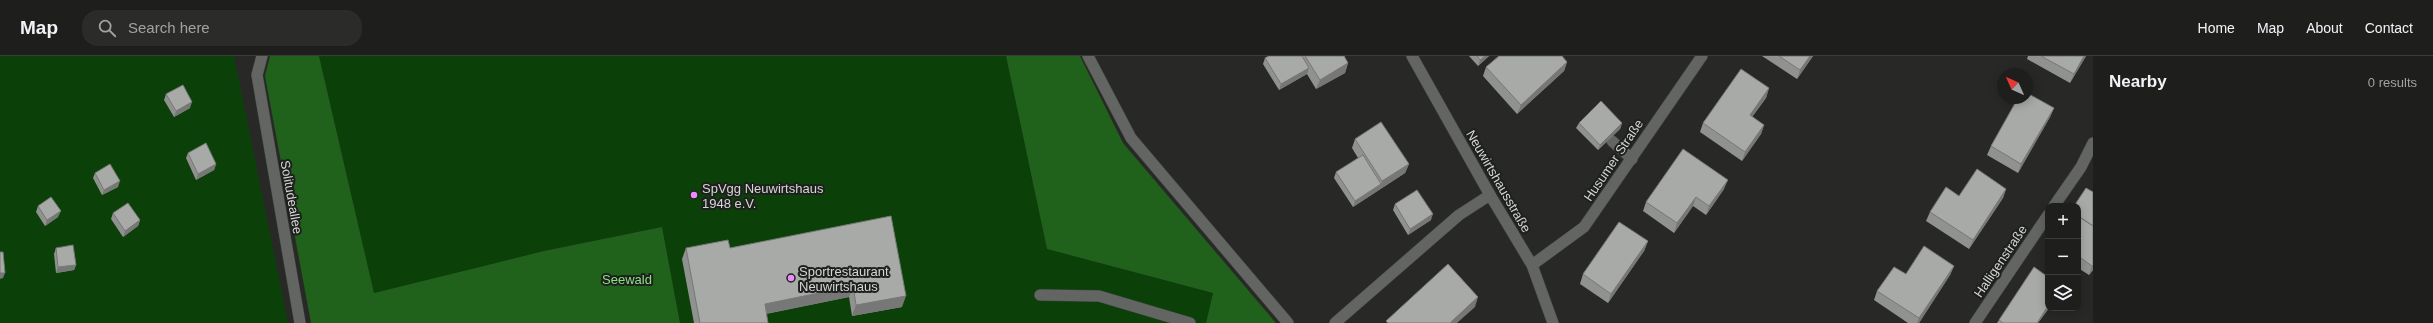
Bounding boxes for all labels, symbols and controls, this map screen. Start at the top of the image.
search box [82,10,362,46]
text: Map [20,17,58,38]
icon: search [96,17,118,39]
text: Search here [128,19,210,36]
text: Home [2198,20,2235,36]
text: Map [2257,20,2284,36]
text: About [2306,20,2343,36]
text: Contact [2365,20,2413,36]
north arrow [1997,68,2033,104]
text: Nearby [2109,72,2167,91]
text: 0 results [2368,75,2417,90]
street label: Husumer Straße [1581,117,1646,204]
street label: Neuwirtshausstraße [1463,127,1534,235]
street label: Solitudeallee [278,159,305,235]
place label: SpVgg Neuwirtshaus 1948 e.V. [702,181,824,211]
marker: SpVgg Neuwirtshaus 1948 e.V. [689,190,699,200]
map controls [2045,203,2081,311]
button: + [2045,203,2081,239]
street label: Halligenstraße [1971,222,2030,300]
button: − [2045,239,2081,275]
place label: Sportrestaurant Neuwirtshaus [799,264,889,294]
park label: Seewald [602,272,652,287]
marker: Sportrestaurant Neuwirtshaus [786,273,796,283]
button: layers [2045,275,2081,311]

